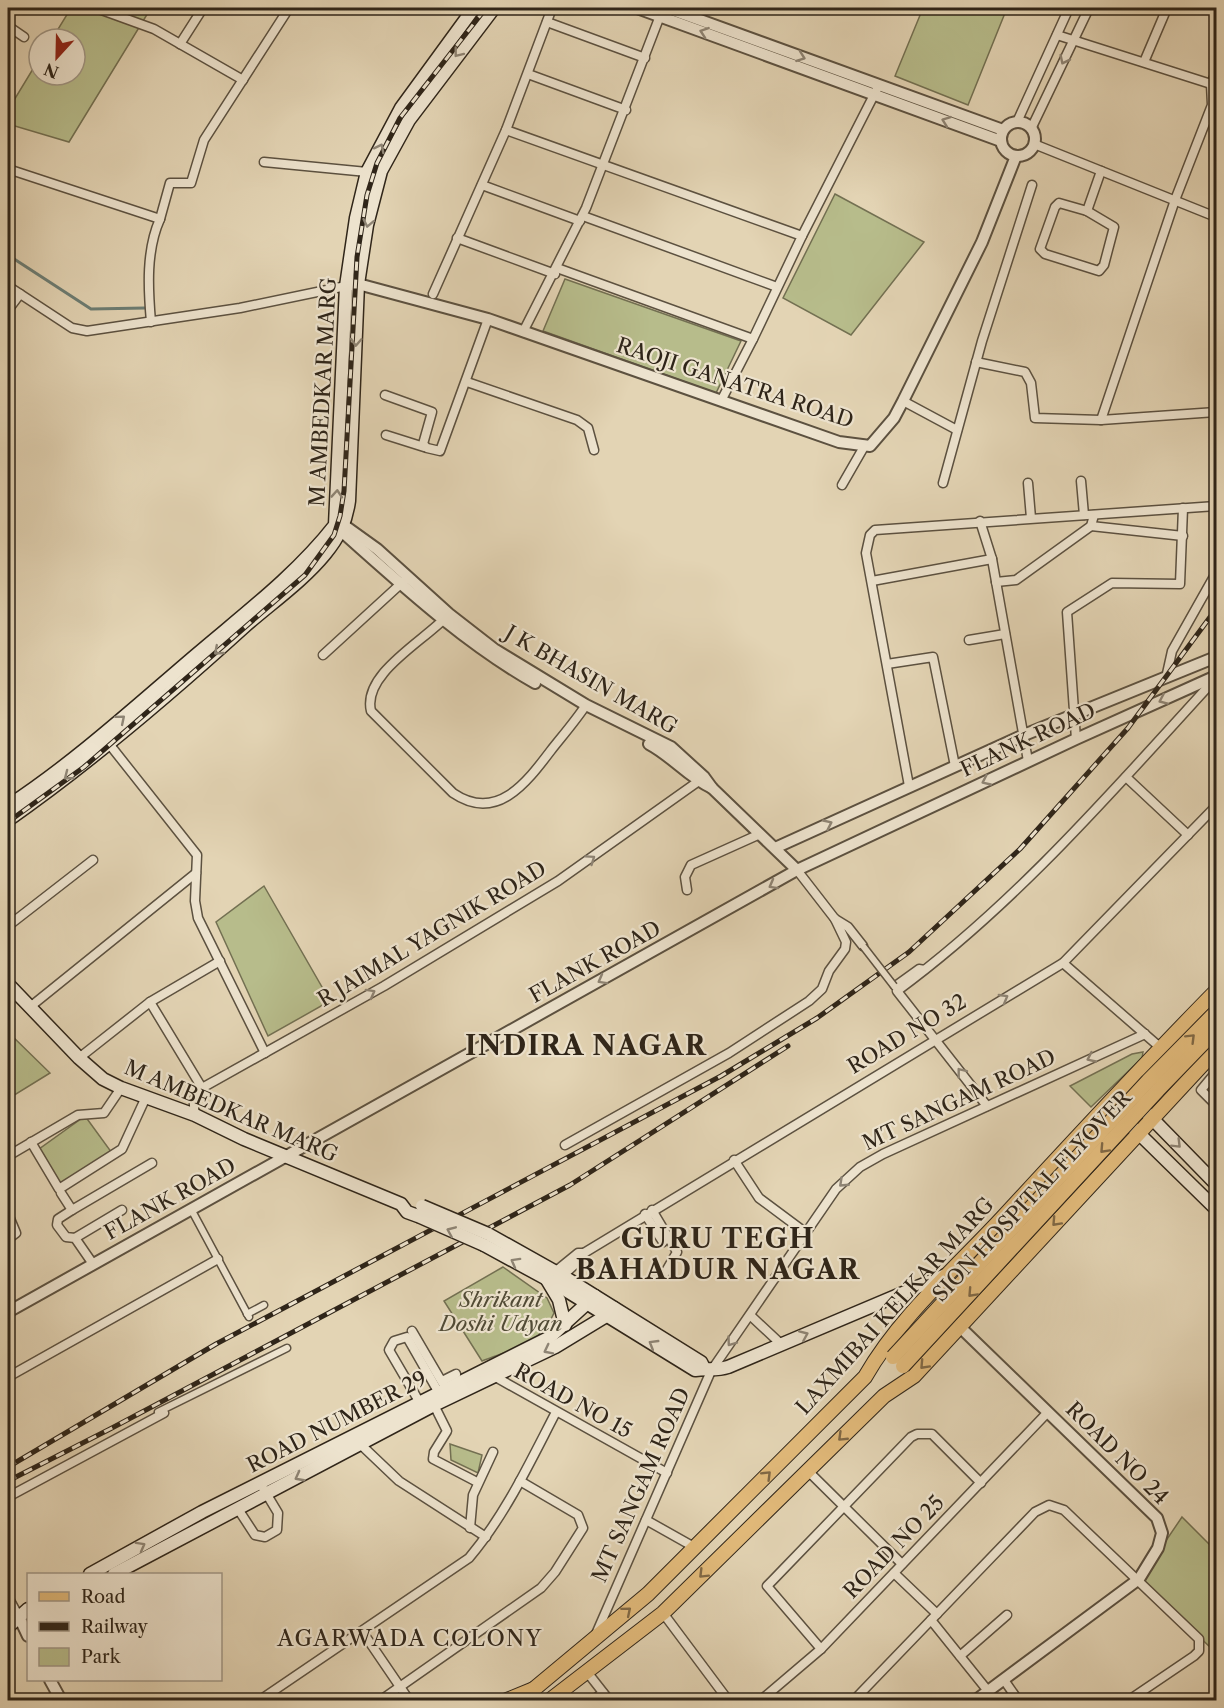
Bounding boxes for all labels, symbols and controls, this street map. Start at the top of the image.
north arrow [27,27,87,87]
one-way arrow [699,27,710,40]
one-way arrow [455,47,466,58]
one-way arrow [794,50,805,62]
one-way arrow [1060,54,1072,65]
text: N [41,59,62,83]
one-way arrow [941,116,952,129]
one-way arrow [373,144,384,155]
one-way arrow [362,218,375,228]
street label: M AMBEDKAR MARG [304,277,341,507]
street label: RAOJI GANATRA ROAD [613,332,857,433]
one-way arrow [349,337,362,346]
one-way arrow [330,489,343,498]
street label: J K BHASIN MARG [498,618,682,739]
one-way arrow [214,644,225,655]
one-way arrow [1158,693,1169,705]
street label: FLANK ROAD [956,697,1099,782]
one-way arrow [114,715,125,726]
one-way arrow [64,769,75,780]
one-way arrow [981,774,992,786]
one-way arrow [821,819,832,831]
street label: R JAIMAL YAGNIK ROAD [313,855,551,1012]
one-way arrow [584,855,595,866]
one-way arrow [768,877,779,889]
street label: FLANK ROAD [525,915,665,1008]
one-way arrow [598,973,608,984]
street label: ROAD NO 32 [843,988,971,1079]
one-way arrow [365,989,375,1000]
one-way arrow [998,994,1008,1005]
district label: INDIRA NAGAR [465,1029,707,1062]
one-way arrow [1184,1034,1195,1044]
street label: MT SANGAM ROAD [858,1044,1059,1155]
one-way arrow [1087,1051,1098,1063]
street label: M AMBEDKAR MARG [121,1054,342,1167]
one-way arrow [958,1068,969,1079]
street label: SION HOSPITAL FLYOVER [927,1084,1137,1306]
one-way arrow [1169,1136,1180,1147]
one-way arrow [1100,1141,1111,1152]
street label: FLANK ROAD [100,1152,240,1245]
one-way arrow [839,1176,850,1187]
street label: LAXMIBAI KELKAR MARG [790,1192,999,1419]
one-way arrow [1052,1214,1063,1225]
district label: GURU TEGH BAHADUR NAGAR [576,1222,860,1286]
one-way arrow [446,1226,457,1238]
one-way arrow [511,1258,521,1269]
one-way arrow [968,1286,979,1296]
park label: Shrikant Doshi Udyan [437,1287,563,1336]
one-way arrow [798,1330,809,1342]
one-way arrow [727,1336,738,1347]
one-way arrow [649,1340,659,1352]
one-way arrow [543,1343,554,1355]
street label: ROAD NO 15 [510,1358,636,1443]
one-way arrow [920,1358,931,1369]
street label: ROAD NUMBER 29 [243,1365,431,1478]
street label: MT SANGAM ROAD [586,1384,695,1586]
street label: ROAD NO 24 [1061,1396,1174,1509]
one-way arrow [839,1430,849,1441]
one-way arrow [294,1469,305,1481]
one-way arrow [760,1472,771,1483]
street label: ROAD NO 25 [838,1490,949,1603]
one-way arrow [135,1542,145,1553]
one-way arrow [699,1566,710,1577]
legend [27,1573,222,1681]
text: Road [81,1586,126,1608]
one-way arrow [620,1607,631,1618]
text: Railway [81,1616,149,1638]
district label: AGARWADA COLONY [276,1625,543,1652]
text: Park [81,1646,122,1668]

